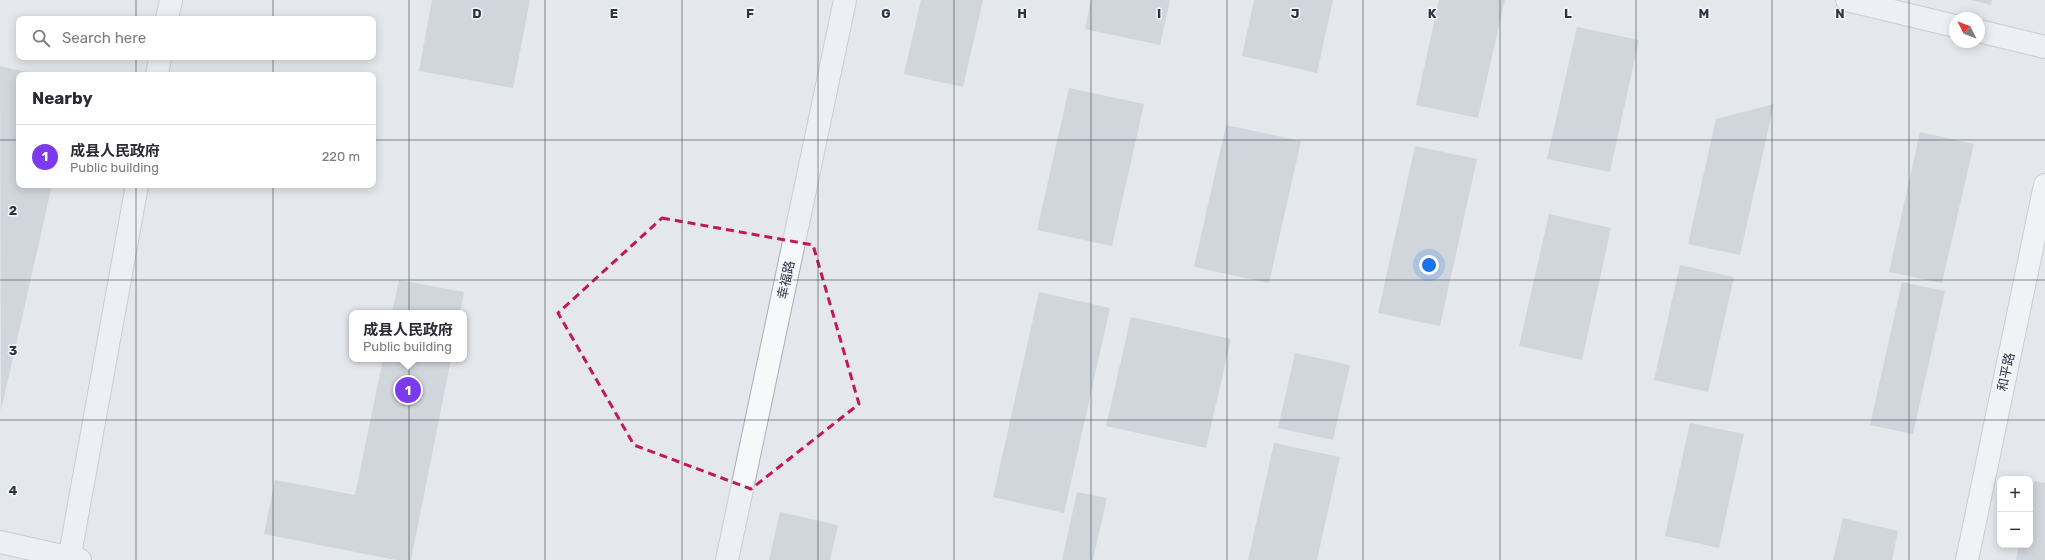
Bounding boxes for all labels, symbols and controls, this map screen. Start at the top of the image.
text: D [472,6,482,21]
text: E [610,6,618,21]
text: F [746,6,754,21]
text: G [881,6,891,21]
text: H [1017,6,1027,21]
text: I [1157,6,1161,21]
text: J [1291,6,1299,21]
text: K [1428,6,1437,21]
text: L [1564,6,1572,21]
text: M [1699,6,1709,21]
text: N [1835,6,1845,21]
north arrow [1949,12,1985,48]
search box [16,16,376,60]
icon: search [30,27,52,49]
text: Search here [62,29,146,47]
text: Nearby [32,88,93,108]
text: 成县人民政府 [70,142,160,160]
text: 1 [42,149,48,164]
text: 220 m [322,149,360,164]
text: Public building [70,160,159,175]
text: 2 [9,203,17,218]
your location [1419,255,1439,275]
street label: 幸福路 [775,259,797,301]
popup [349,310,467,362]
text: 成县人民政府 [363,321,453,339]
text: Public building [363,339,452,354]
text: 3 [9,343,18,358]
street label: 和平路 [1995,351,2017,393]
pin: 1 [395,375,421,405]
map controls [1997,476,2033,548]
button: + [1997,476,2033,512]
text: 4 [9,483,18,498]
button: − [1997,512,2033,548]

